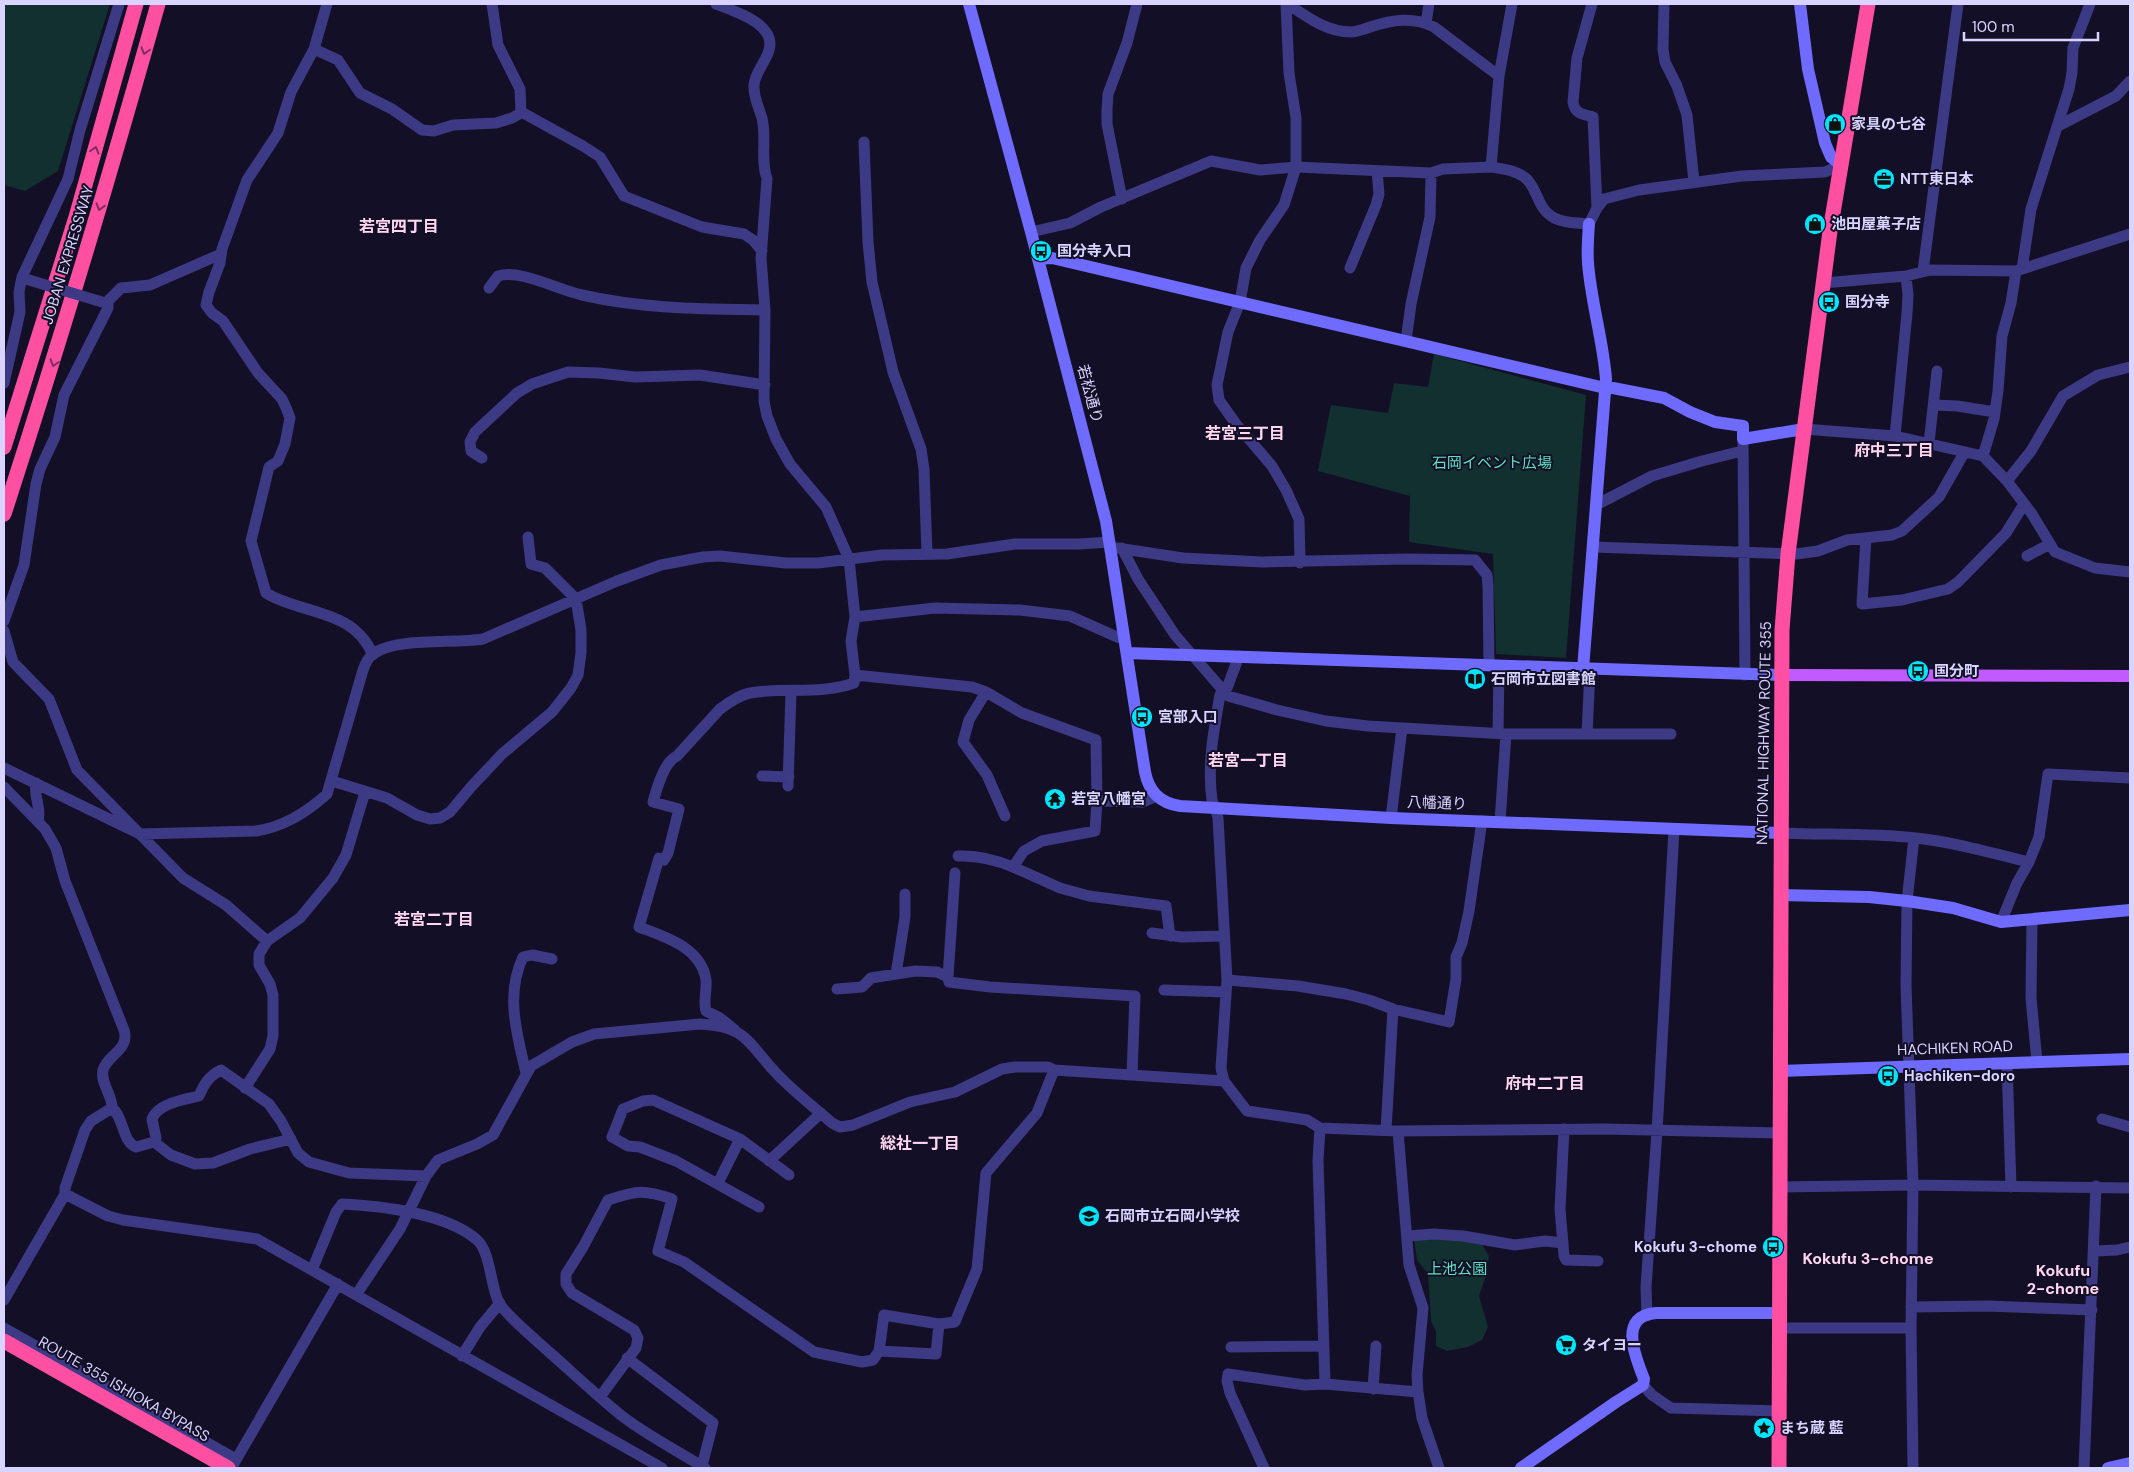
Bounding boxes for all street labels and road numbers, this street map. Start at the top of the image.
street label: JOBAN EXPRESSWAY [37,183,99,327]
street label: 若松通り [1073,362,1107,426]
street label: NATIONAL HIGHWAY ROUTE 355 [1752,621,1776,845]
street label: 八幡通り [1407,792,1467,814]
street label: HACHIKEN ROAD [1897,1036,2013,1060]
street label: ROUTE 355 ISHIOKA BYPASS [35,1332,214,1446]

